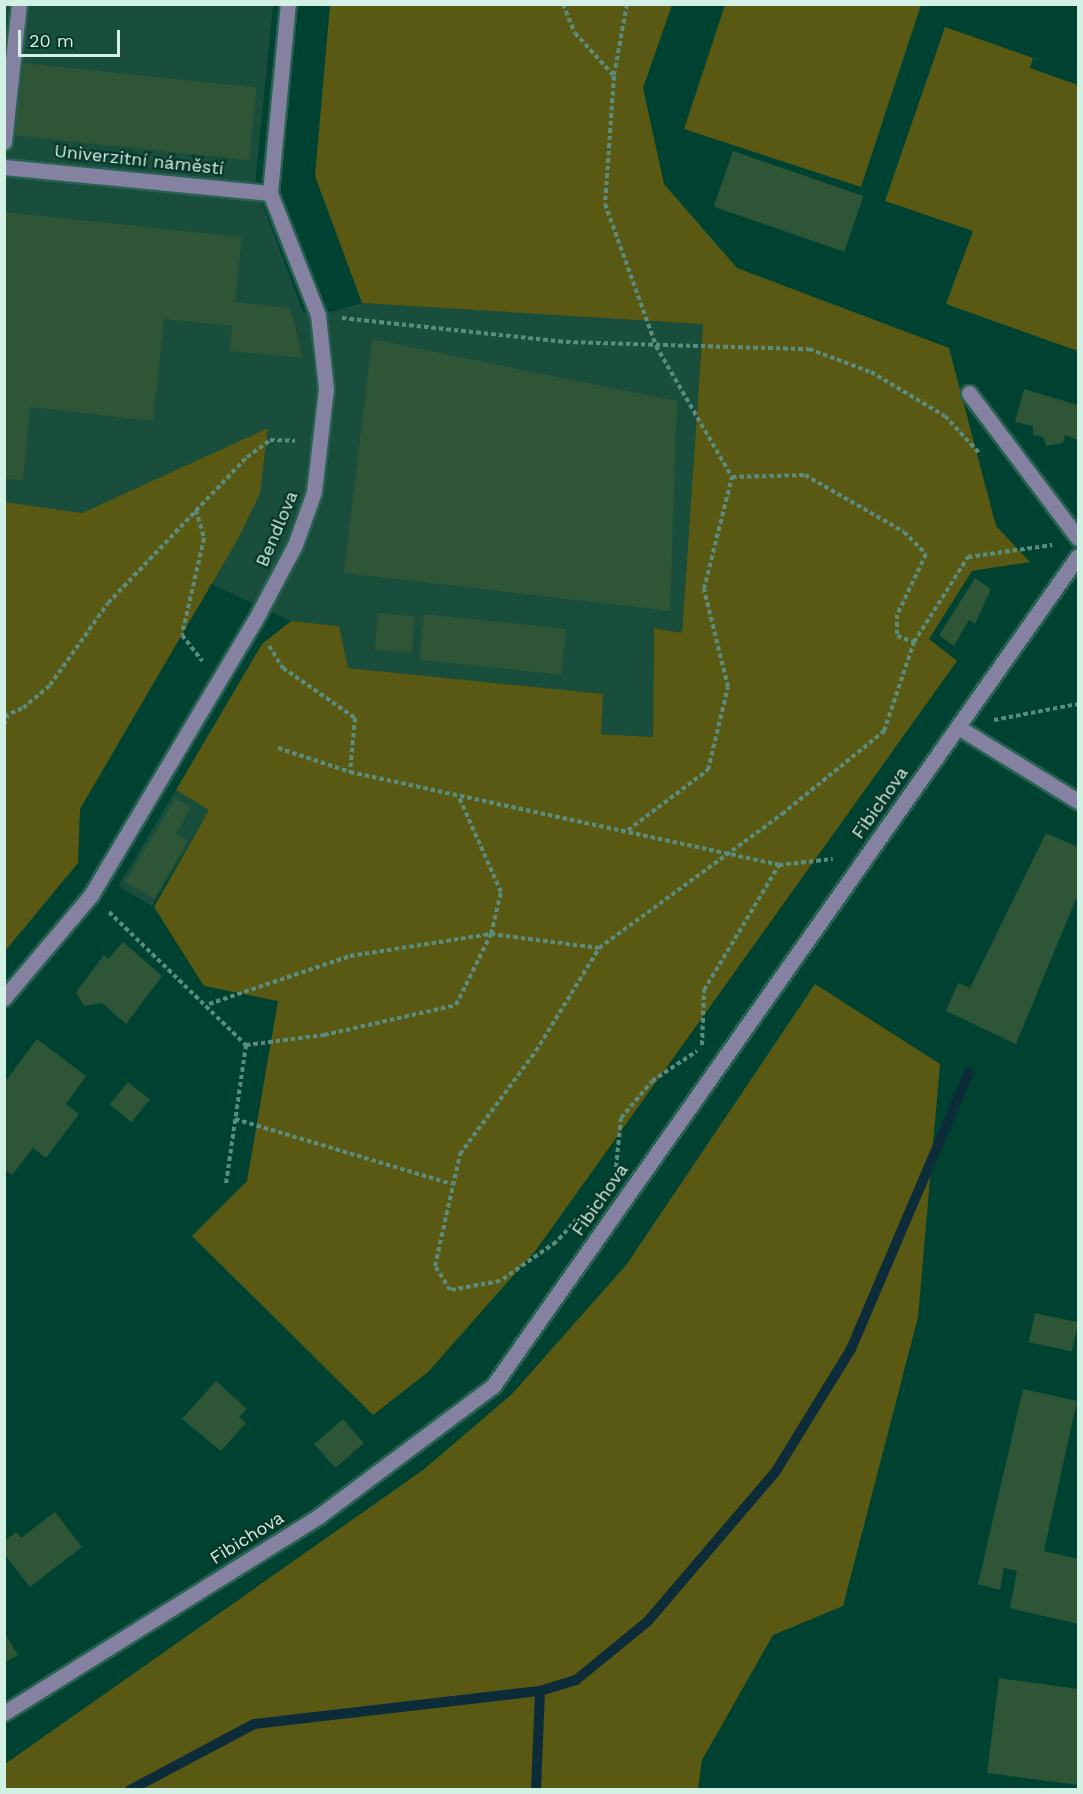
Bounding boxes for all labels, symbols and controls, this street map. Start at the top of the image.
scale bar [21,18,123,56]
text: 20 m [29,30,74,51]
street label: Univerzitní náměstí [53,140,225,180]
street label: Bendlova [251,488,303,570]
street label: Fibichova [847,763,913,843]
street label: Fibichova [567,1160,633,1240]
street label: Fibichova [206,1507,288,1569]

